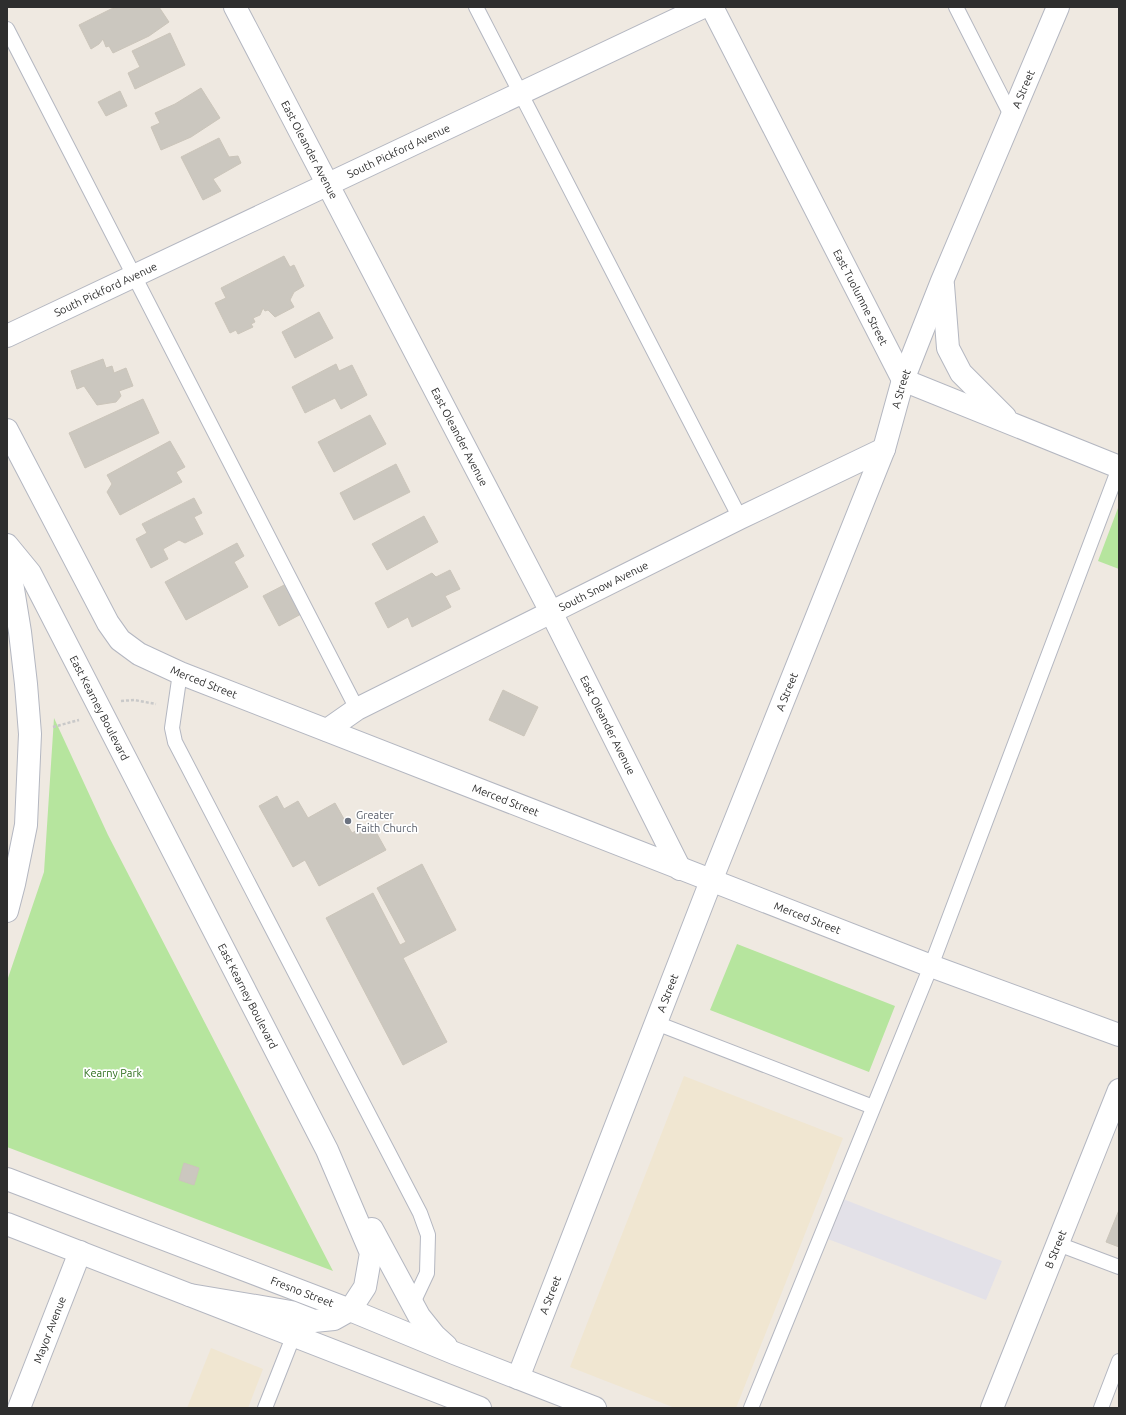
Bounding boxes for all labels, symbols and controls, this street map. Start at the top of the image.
street label: A Street [1010,67,1037,110]
street label: East Oleander Avenue [279,99,340,201]
street label: South Pickford Avenue [345,122,452,180]
street label: East Tuolumne Street [831,247,890,348]
street label: South Pickford Avenue [52,260,159,319]
street label: A Street [889,367,913,410]
street label: East Oleander Avenue [429,386,490,488]
street label: South Snow Avenue [557,559,650,613]
street label: East Kearney Boulevard [67,653,131,762]
street label: Merced Street [169,663,240,701]
street label: A Street [774,670,800,713]
street label: East Oleander Avenue [578,674,638,777]
street label: Merced Street [471,782,541,819]
place label: Greater Faith Church [356,809,418,834]
marker: Greater Faith Church [343,816,353,826]
street label: Merced Street [772,899,843,937]
street label: East Kearney Boulevard [216,941,280,1051]
street label: A Street [655,971,681,1014]
park label: Kearny Park [84,1067,143,1079]
street label: B Street [1042,1228,1069,1270]
street label: A Street [537,1273,563,1316]
street label: Fresno Street [269,1274,336,1309]
street label: Mayor Avenue [31,1295,68,1365]

